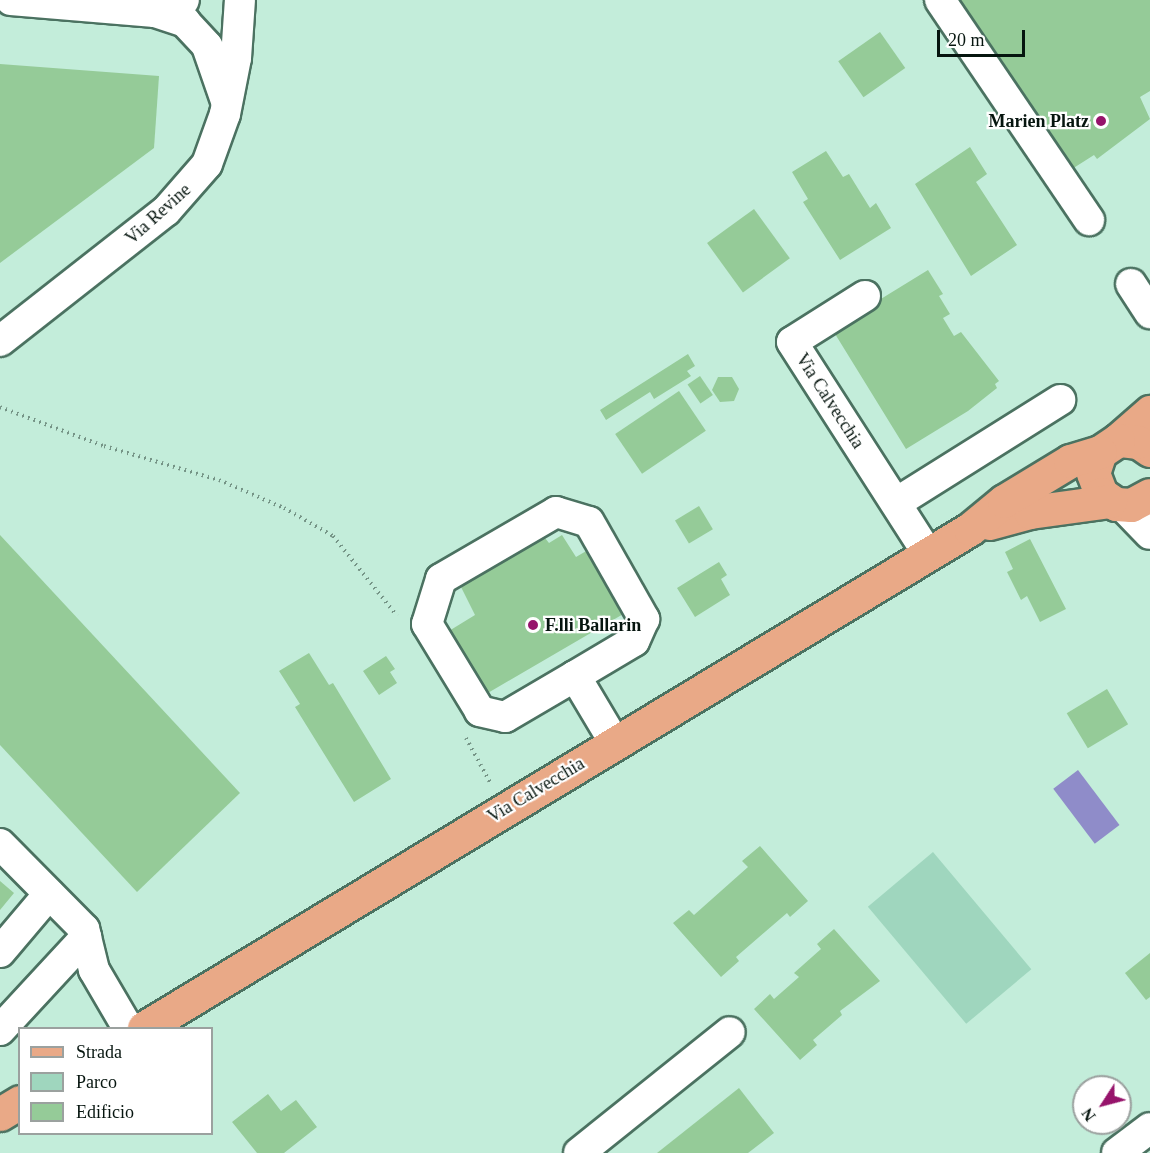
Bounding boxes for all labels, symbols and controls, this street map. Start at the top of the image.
scale bar [940,18,1028,56]
text: 20 m [948,30,985,50]
place label: Marien Platz [989,110,1089,132]
marker: Marien Platz [1094,114,1108,128]
street label: Via Revine [121,179,195,249]
street label: Via Calvecchia [791,349,869,453]
place label: F.lli Ballarin [545,614,641,636]
marker: F.lli Ballarin [526,618,540,632]
street label: Via Calvecchia [484,753,588,827]
legend [18,1027,213,1135]
text: Strada [76,1042,122,1062]
text: Parco [76,1072,117,1092]
north arrow [1072,1075,1132,1135]
text: Edificio [76,1102,134,1122]
text: N [1078,1105,1099,1124]

